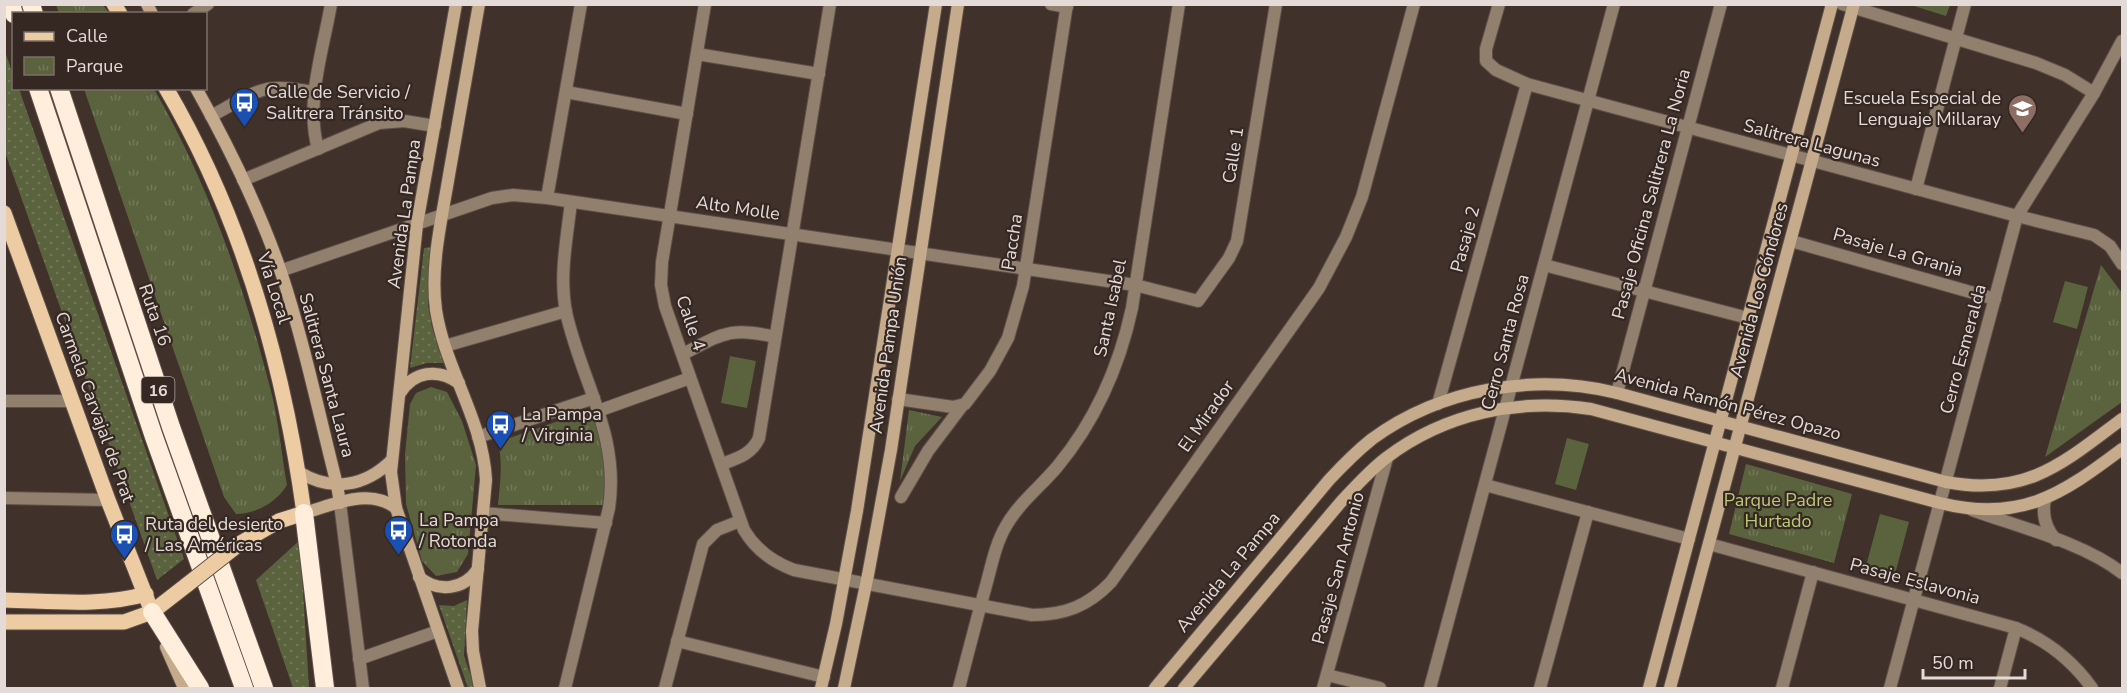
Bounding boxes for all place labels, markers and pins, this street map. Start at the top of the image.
place label: Calle de Servicio / Salitrera Tránsito [266,80,411,125]
bus stop icon: Calle de Servicio / Salitrera Tránsito [229,86,261,128]
place label: Escuela Especial de Lenguaje Millaray [1843,86,2002,131]
school or university icon: Escuela Especial de Lenguaje Millaray [2006,92,2038,134]
place label: La Pampa / Virginia [521,402,602,447]
bus stop icon: La Pampa / Virginia [485,408,517,450]
place label: La Pampa / Rotonda [418,508,499,553]
place label: Ruta del desierto / Las Américas [144,512,283,557]
bus stop icon: La Pampa / Rotonda [382,514,414,556]
bus stop icon: Ruta del desierto / Las Américas [108,518,140,560]

